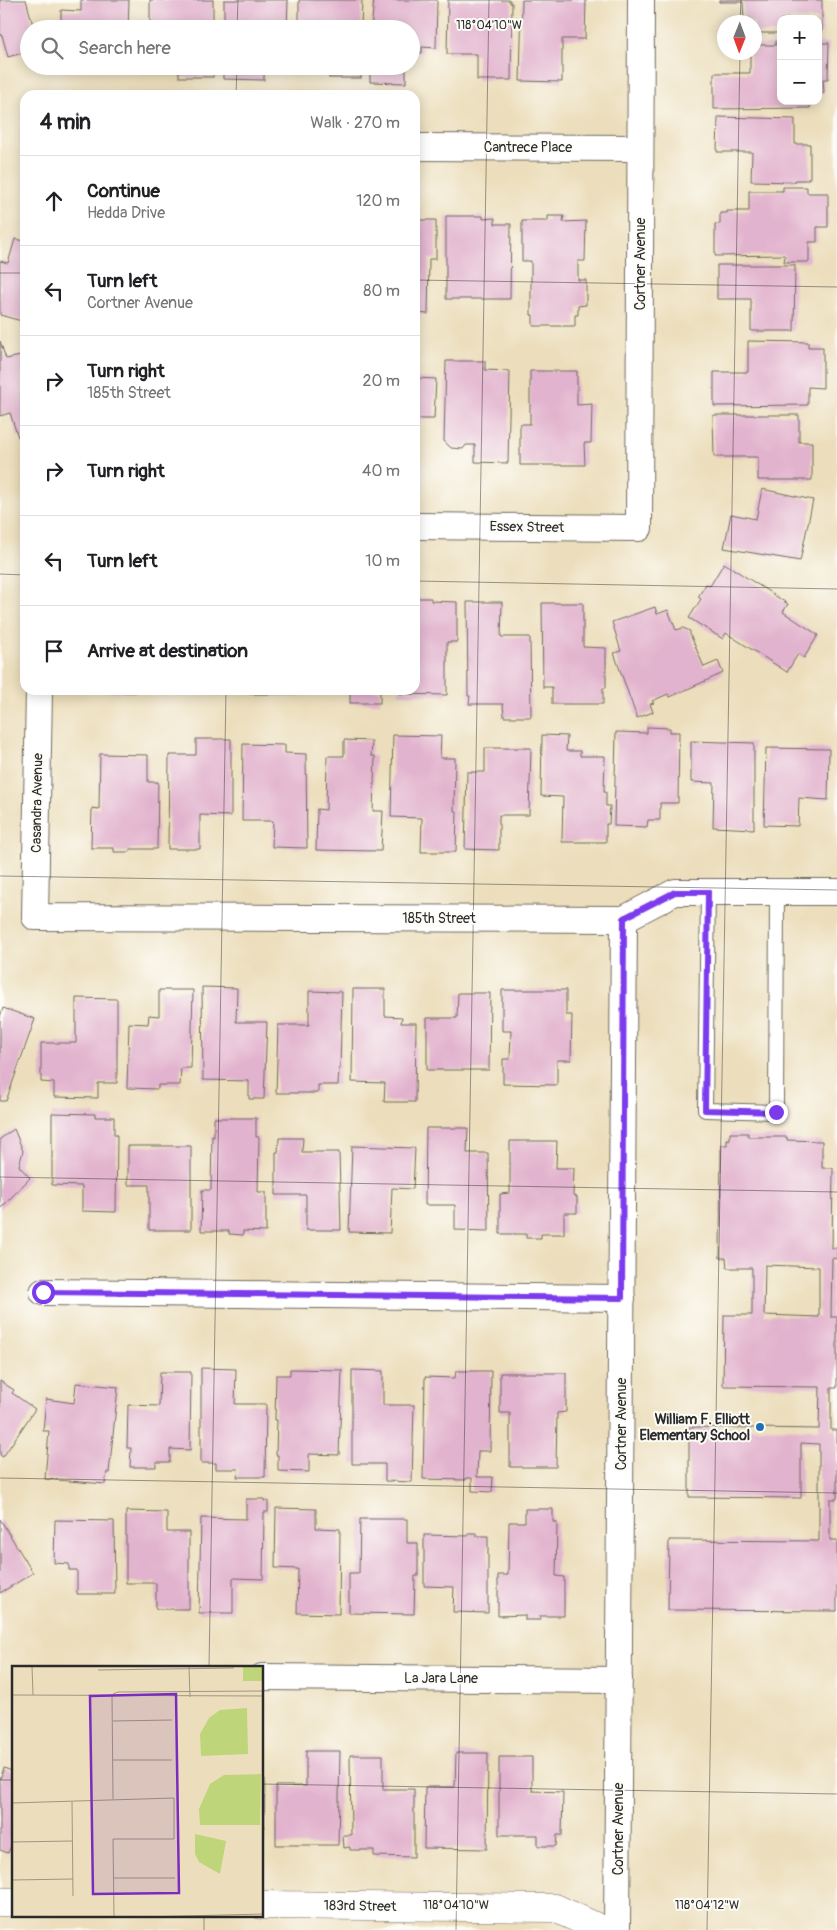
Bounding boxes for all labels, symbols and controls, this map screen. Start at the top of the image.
north arrow [717,15,762,60]
map controls [777,15,822,105]
button: + [777,15,822,60]
text: 118°04'10"W [456,18,522,33]
search box [20,20,420,75]
icon: search [38,34,66,62]
text: Search here [78,36,171,60]
button: − [777,60,822,105]
text: 4 min [40,109,91,136]
text: Walk · 270 m [310,113,400,133]
street label: Cantrece Place [484,139,572,156]
text: Continue [87,179,160,203]
icon: ahead [40,187,68,215]
text: 120 m [356,191,400,211]
text: Hedda Drive [87,203,165,223]
street label: Cortner Avenue [632,218,649,310]
text: Turn left [87,269,157,293]
icon: left [40,277,68,305]
text: 80 m [363,281,400,301]
text: Cortner Avenue [87,293,193,313]
text: Turn right [87,359,165,383]
icon: right [40,367,68,395]
text: 20 m [362,371,400,391]
text: 185th Street [87,383,171,403]
icon: right [40,457,68,485]
text: Turn right [87,459,165,483]
text: 40 m [362,461,400,481]
street label: Essex Street [489,518,565,536]
icon: left [40,547,68,575]
text: Turn left [87,549,157,573]
text: 10 m [365,551,400,571]
icon: arrive [40,637,68,665]
text: Arrive at destination [87,639,248,663]
street label: Casandra Avenue [28,753,46,853]
street label: 185th Street [402,910,476,927]
route end [765,1101,788,1124]
route start [32,1281,55,1304]
street label: Cortner Avenue [613,1378,630,1470]
place label: William F. Elliott Elementary School [639,1411,750,1444]
marker: William F. Elliott Elementary School [754,1421,766,1433]
inset map [12,1666,264,1918]
street label: La Jara Lane [404,1670,478,1687]
street label: Cortner Avenue [610,1783,627,1875]
street label: 183rd Street [323,1897,397,1915]
text: 118°04'10"W [423,1898,489,1913]
text: 118°04'12"W [675,1898,739,1913]

